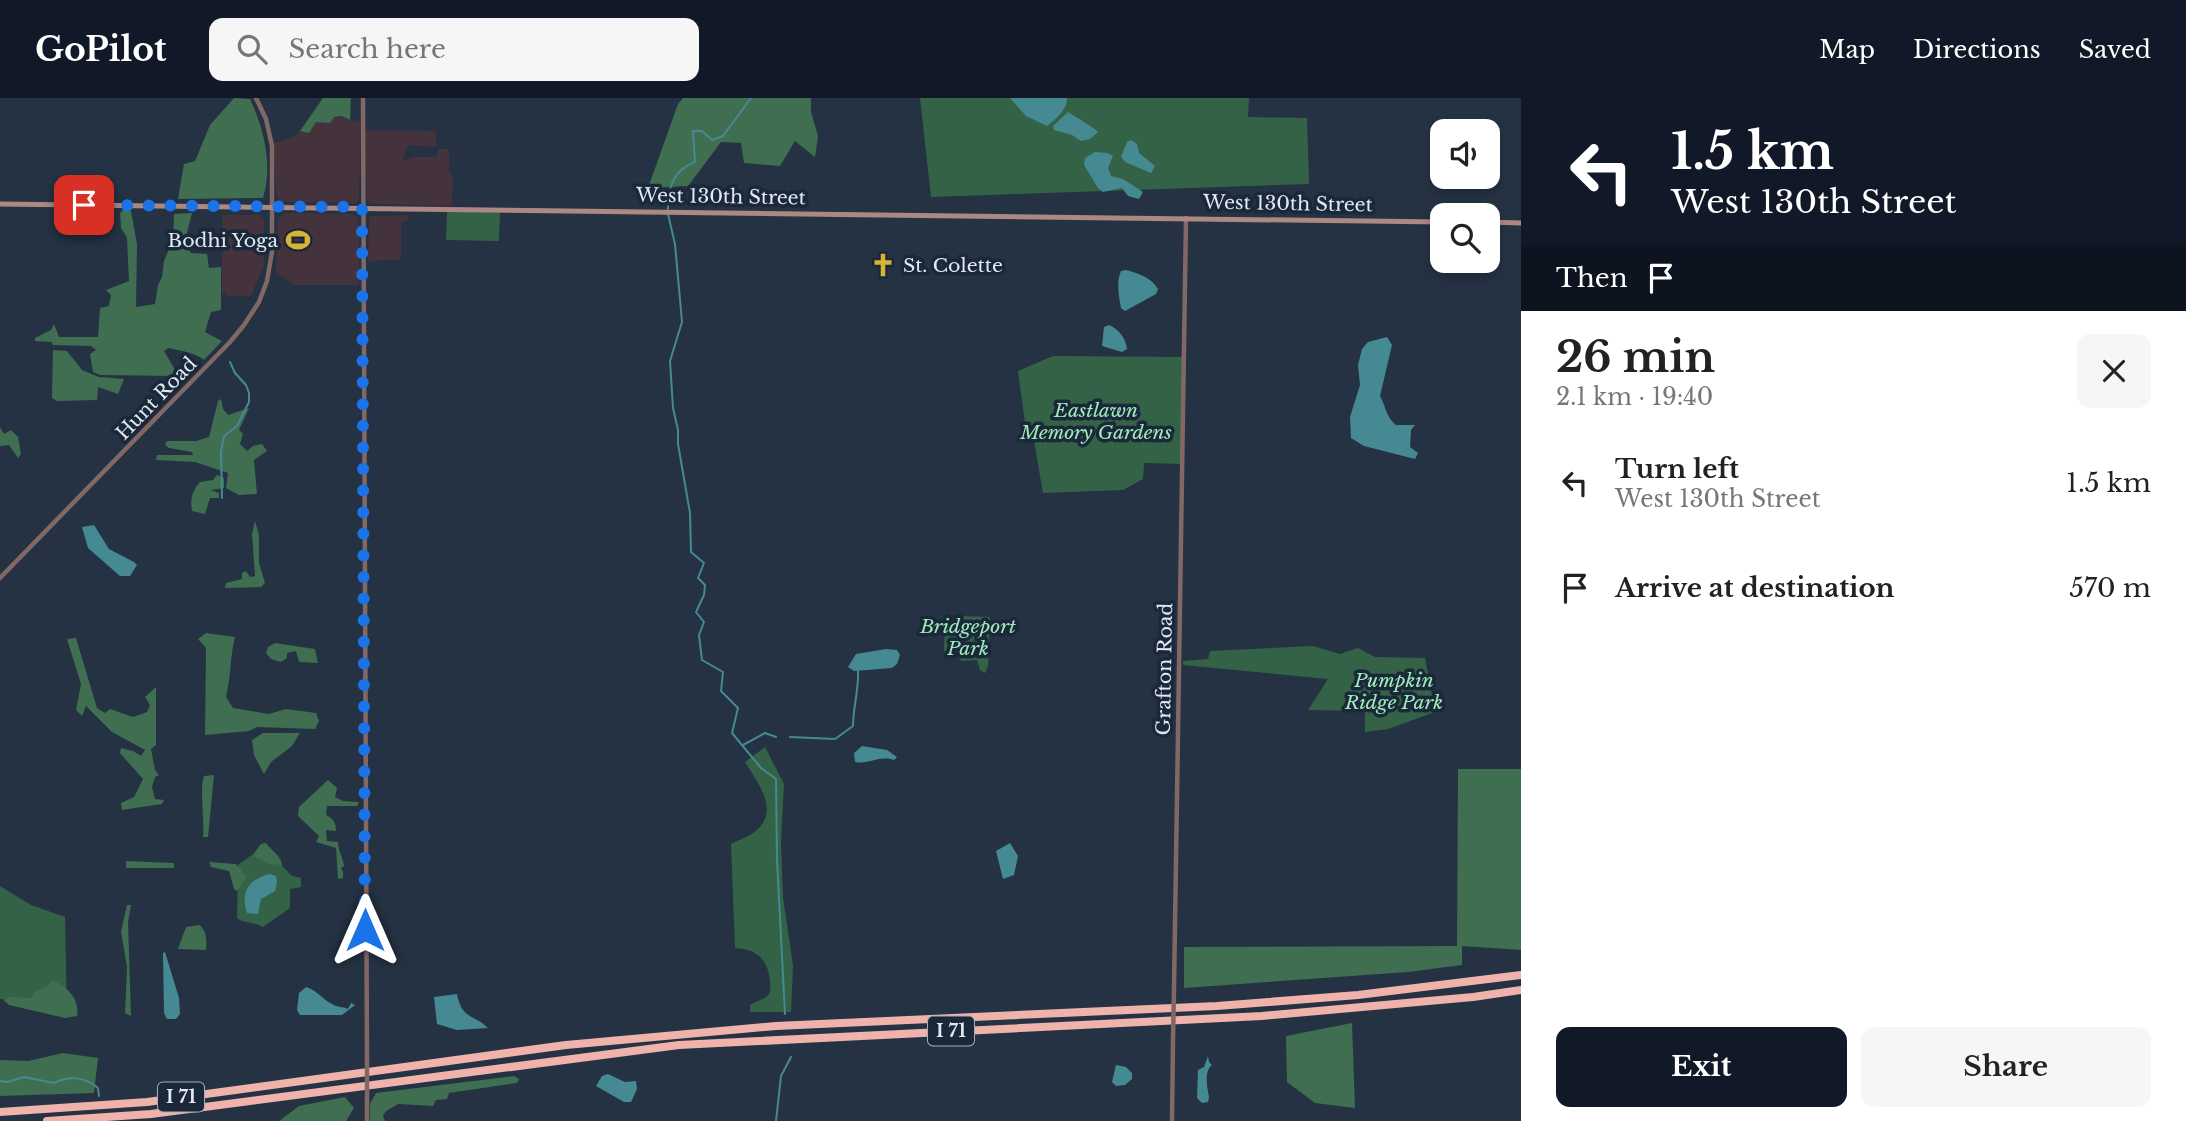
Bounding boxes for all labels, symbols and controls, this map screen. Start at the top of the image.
search box [209,18,699,81]
text: GoPilot [35,29,167,70]
icon: search [233,30,271,68]
text: Search here [289,33,446,65]
text: Map [1819,35,1875,64]
text: Directions [1913,35,2041,64]
text: Saved [2079,35,2151,64]
map controls [1430,119,1500,273]
button: sound [1430,119,1500,189]
text: 1.5 km [1671,121,1834,182]
icon: left [1556,126,1647,217]
pin [54,175,114,235]
text: West 130th Street [1671,182,1957,222]
street label: West 130th Street [635,184,807,209]
icon: arrive [65,186,103,224]
street label: West 130th Street [1202,191,1374,216]
button: search [1430,203,1500,273]
sports icon: Bodhi Yoga [284,226,312,254]
place label: Bodhi Yoga [168,229,278,252]
church icon: St. Colette [869,251,897,279]
place label: St. Colette [903,254,1003,277]
icon: arrive [1642,259,1680,297]
text: Then [1556,262,1628,294]
text: 26 min [1556,331,1715,383]
button: close [2077,334,2151,408]
street label: Hunt Road [111,352,202,445]
text: 2.1 km · 19:40 [1556,383,1713,411]
park label: Eastlawn Memory Gardens [1019,399,1172,444]
text: Turn left [1615,453,1739,485]
icon: left [1556,464,1594,502]
text: 1.5 km [2066,467,2151,499]
text: West 130th Street [1615,485,1820,513]
icon: arrive [1556,569,1594,607]
text: Arrive at destination [1615,572,1895,604]
text: 570 m [2069,572,2151,604]
street label: Grafton Road [1152,602,1177,736]
park label: Bridgeport Park [919,615,1016,660]
park label: Pumpkin Ridge Park [1344,669,1443,714]
position arrow [328,893,402,967]
road number: I 71 [928,1016,974,1046]
button: Exit [1556,1027,1847,1107]
button: Share [1861,1027,2151,1107]
road number: I 71 [158,1082,204,1112]

